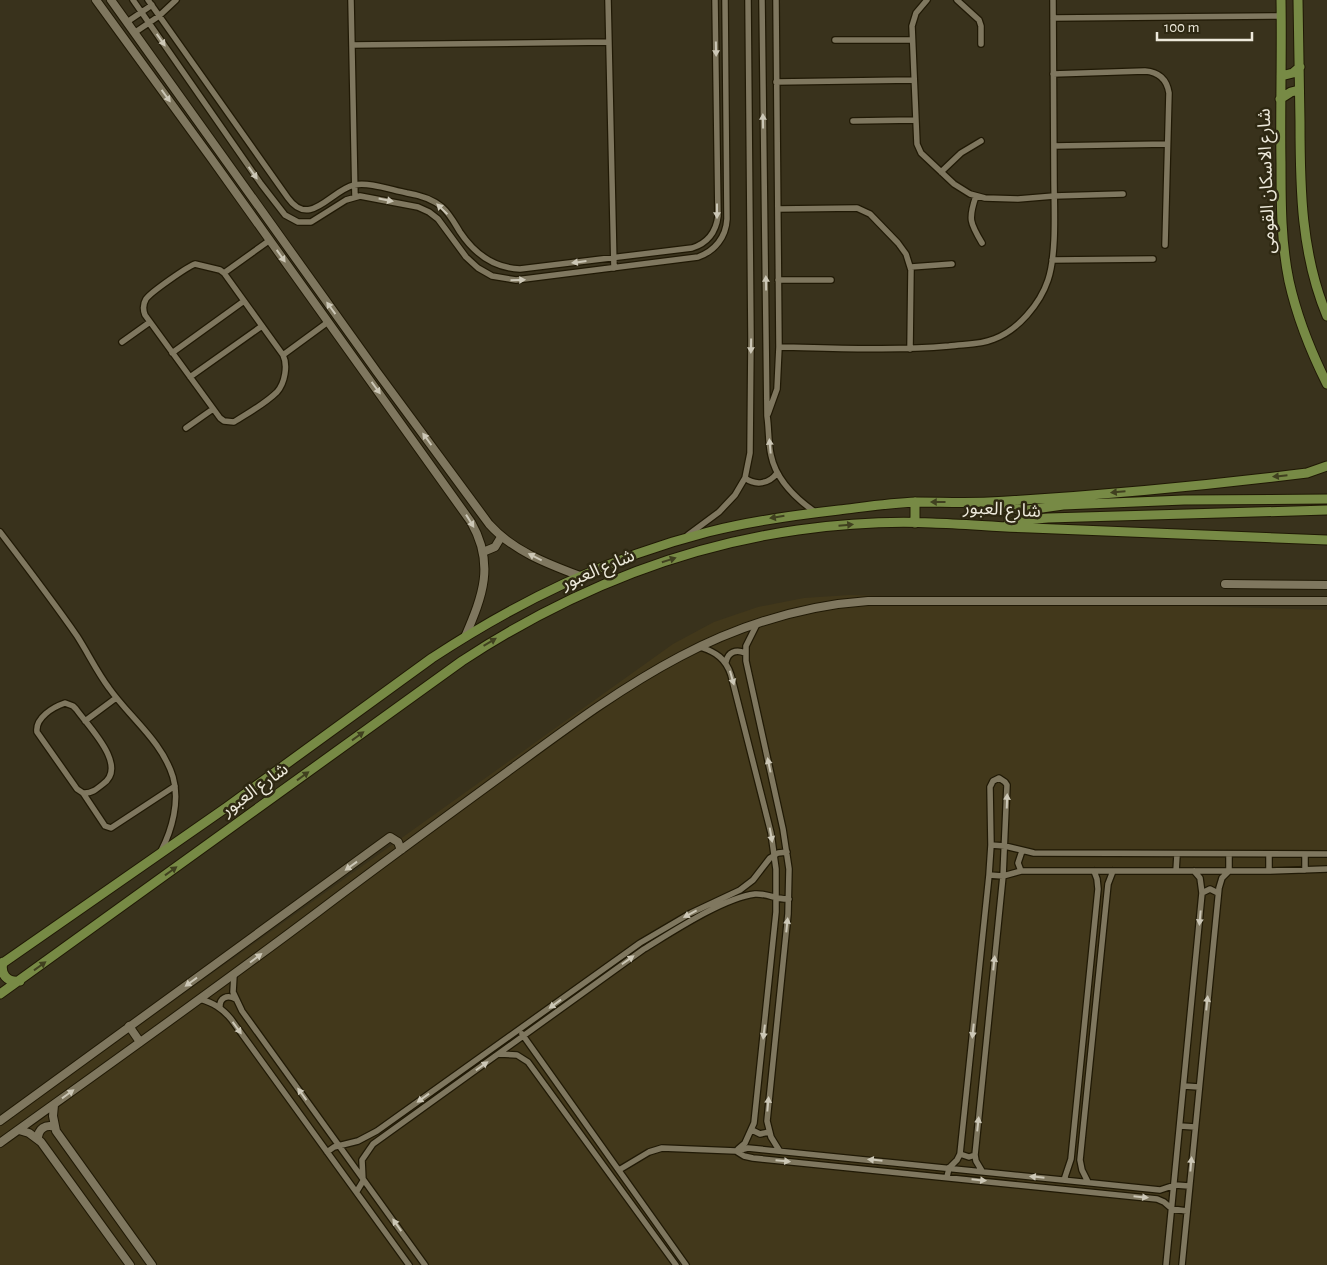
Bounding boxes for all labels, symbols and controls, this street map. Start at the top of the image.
scale bar [1157,10,1252,42]
text: 100 m [1164,20,1199,35]
one-way arrow [156,33,166,47]
one-way arrow [712,41,720,57]
one-way arrow [160,89,171,102]
street label: شارع الاسكان القومى [1255,108,1283,254]
one-way arrow [759,113,767,129]
one-way arrow [248,167,258,180]
one-way arrow [379,197,395,205]
one-way arrow [437,203,449,215]
one-way arrow [713,203,721,219]
one-way arrow [276,249,286,263]
one-way arrow [571,258,587,266]
one-way arrow [511,275,527,283]
one-way arrow [761,275,769,291]
one-way arrow [326,302,337,315]
one-way arrow [747,338,755,354]
one-way arrow [371,381,381,395]
one-way arrow [422,432,432,446]
one-way arrow [766,437,774,453]
one-way arrow [1271,472,1287,480]
one-way arrow [1110,488,1126,496]
one-way arrow [930,498,946,506]
street label: شارع العبور [962,499,1041,525]
one-way arrow [465,514,475,527]
one-way arrow [768,514,784,522]
one-way arrow [838,521,854,529]
street label: شارع العبور [558,547,639,598]
one-way arrow [528,553,543,561]
one-way arrow [662,556,677,563]
one-way arrow [484,638,497,647]
one-way arrow [728,670,736,685]
one-way arrow [351,731,365,741]
one-way arrow [765,757,773,772]
street label: شارع العبور [217,760,294,824]
one-way arrow [296,771,310,781]
one-way arrow [1003,793,1011,809]
one-way arrow [768,828,776,844]
one-way arrow [344,861,358,871]
one-way arrow [165,866,178,876]
one-way arrow [683,910,697,918]
one-way arrow [1195,910,1203,926]
one-way arrow [783,917,791,933]
one-way arrow [249,953,263,963]
one-way arrow [990,954,998,970]
one-way arrow [621,955,635,965]
one-way arrow [33,961,46,972]
one-way arrow [184,977,198,987]
one-way arrow [1203,994,1211,1010]
one-way arrow [548,999,562,1009]
one-way arrow [232,1021,242,1035]
one-way arrow [969,1023,977,1039]
one-way arrow [760,1024,768,1040]
one-way arrow [475,1061,489,1071]
one-way arrow [296,1088,307,1101]
one-way arrow [61,1089,75,1099]
one-way arrow [416,1093,429,1103]
one-way arrow [765,1096,773,1112]
one-way arrow [974,1116,982,1132]
one-way arrow [867,1156,883,1164]
one-way arrow [1188,1156,1196,1172]
one-way arrow [775,1157,791,1165]
one-way arrow [1029,1173,1045,1181]
one-way arrow [971,1176,987,1184]
one-way arrow [1133,1193,1149,1201]
one-way arrow [392,1218,402,1232]

